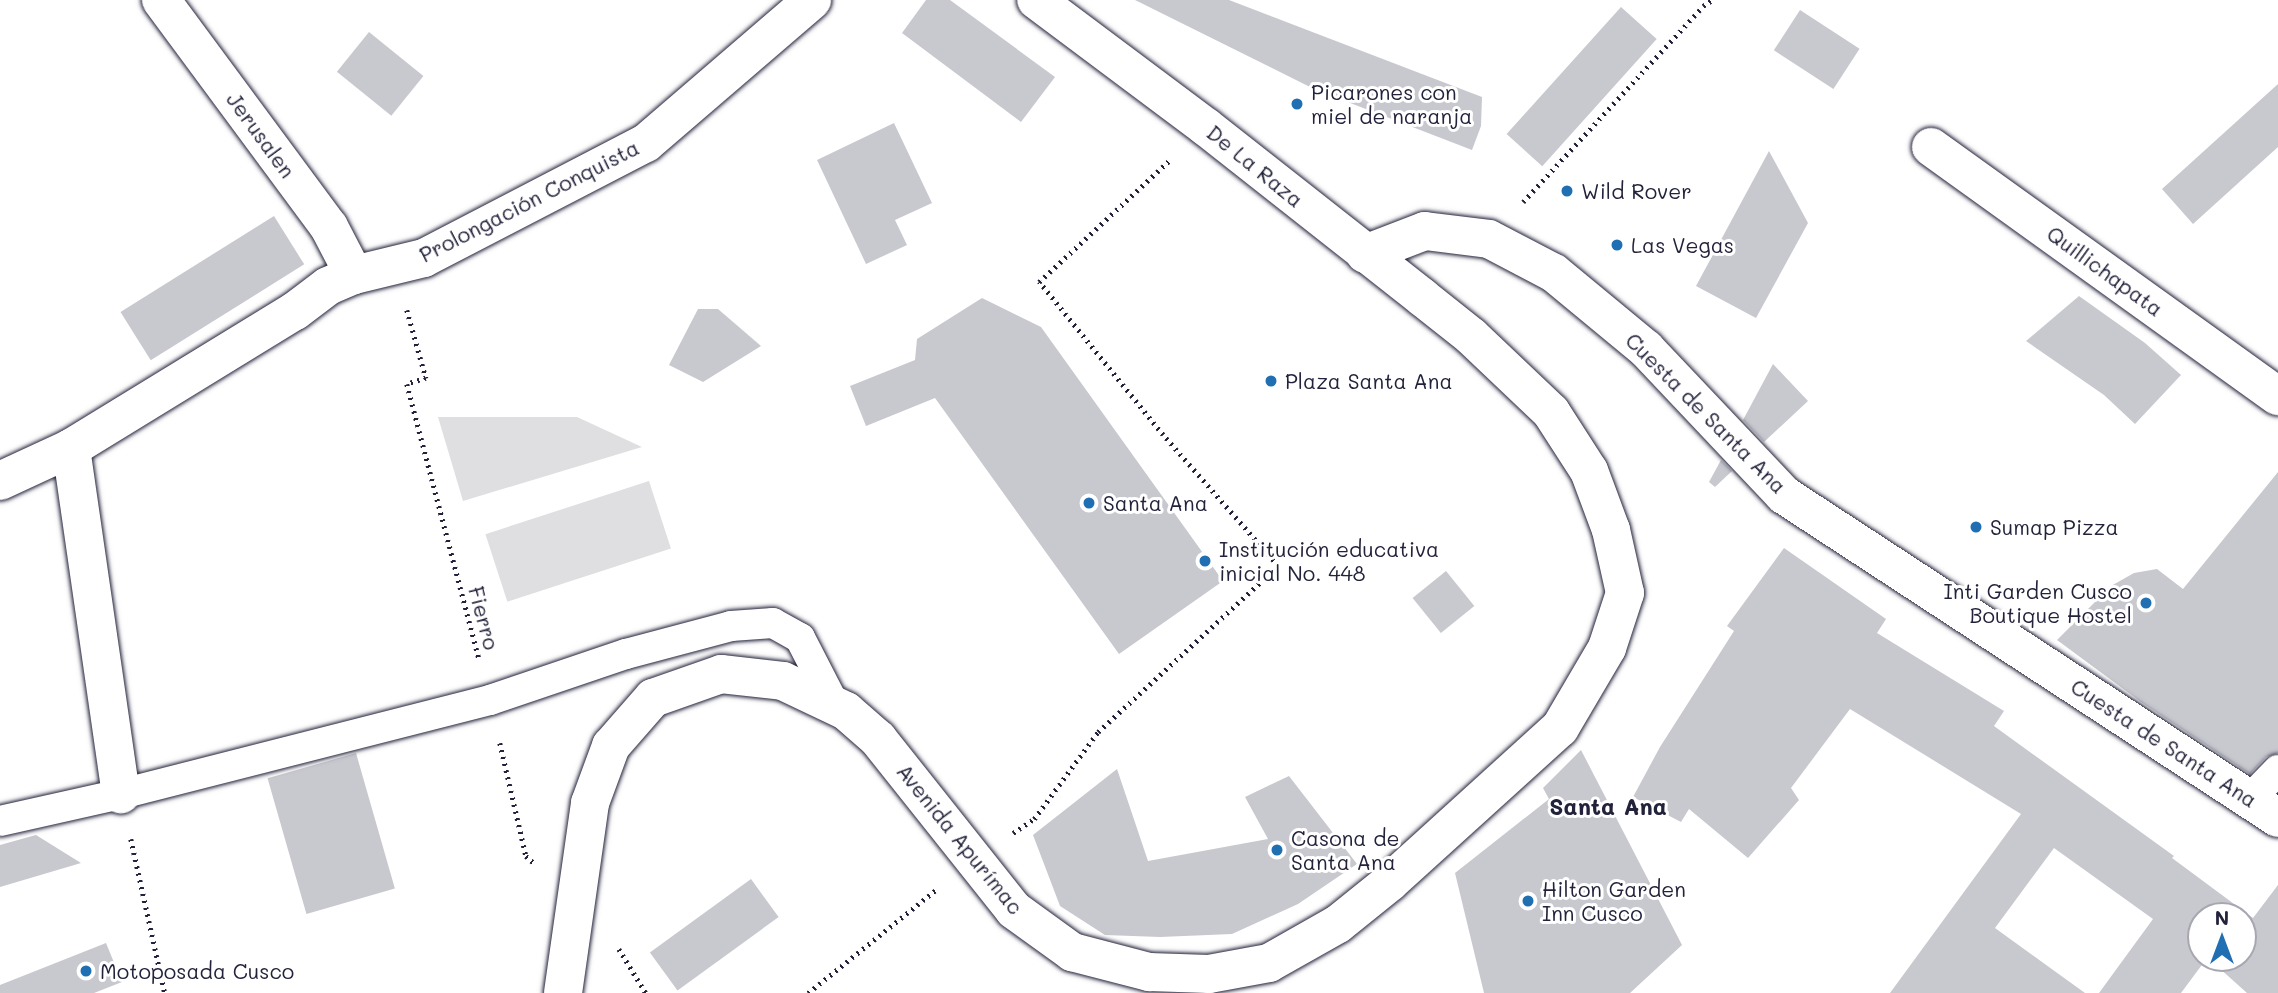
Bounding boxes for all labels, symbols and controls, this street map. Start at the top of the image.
place label: Picarones con miel de naranja [1311,79,1472,129]
street label: Jerusalen [221,87,301,183]
marker: Picarones con miel de naranja [1289,96,1305,112]
street label: De La Raza [1202,120,1308,212]
street label: Prolongación Conquista [415,135,643,267]
place label: Wild Rover [1581,178,1692,204]
marker: Wild Rover [1559,183,1575,199]
street label: Quillichapata [2042,221,2168,321]
place label: Las Vegas [1631,232,1734,258]
marker: Las Vegas [1609,237,1625,253]
street label: Cuesta de Santa Ana [1621,328,1791,498]
place label: Plaza Santa Ana [1285,368,1452,394]
marker: Plaza Santa Ana [1263,373,1279,389]
place label: Santa Ana [1103,490,1208,516]
marker: Santa Ana [1081,495,1097,511]
place label: Sumap Pizza [1990,514,2118,540]
marker: Sumap Pizza [1968,519,1984,535]
place label: Institución educativa inicial No. 448 [1219,536,1439,586]
marker: Institución educativa inicial No. 448 [1197,553,1213,569]
place label: Inti Garden Cusco Boutique Hostel [1943,578,2132,628]
street label: Fierro [463,583,505,653]
marker: Inti Garden Cusco Boutique Hostel [2138,595,2154,611]
street label: Cuesta de Santa Ana [2066,673,2262,813]
street label: Avenida Apurímac [892,759,1028,919]
district label: Santa Ana [1549,792,1667,820]
place label: Casona de Santa Ana [1291,825,1399,875]
marker: Casona de Santa Ana [1269,842,1285,858]
place label: Hilton Garden Inn Cusco [1542,876,1686,926]
marker: Hilton Garden Inn Cusco [1520,893,1536,909]
north arrow [2187,902,2257,972]
text: N [2215,905,2229,930]
place label: Motoposada Cusco [100,958,294,984]
marker: Motoposada Cusco [78,963,94,979]

